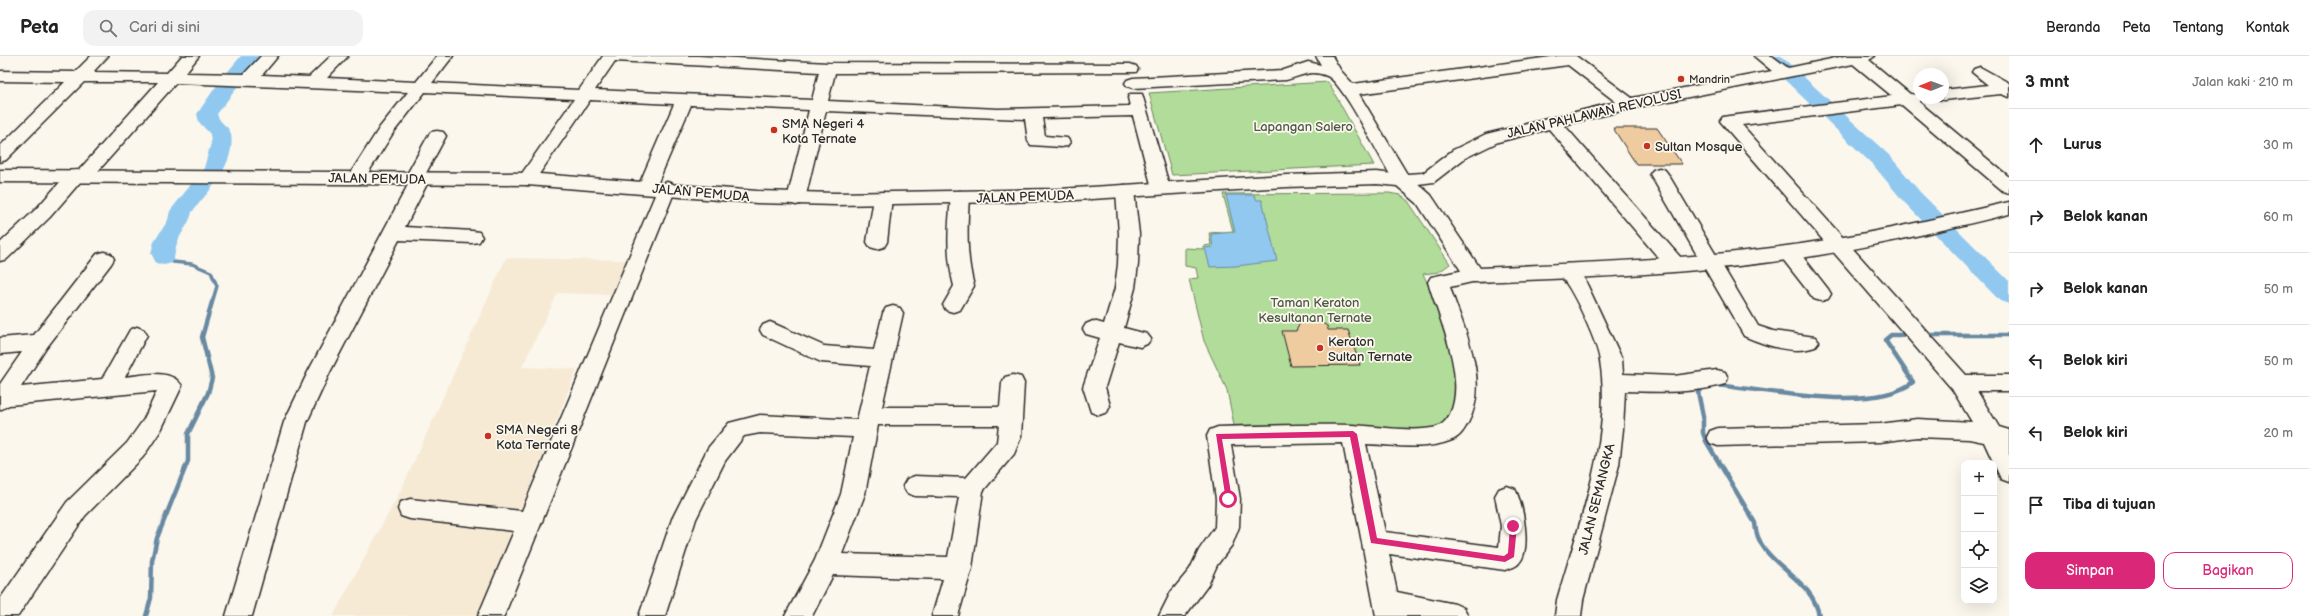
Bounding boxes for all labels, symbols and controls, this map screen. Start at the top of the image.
search box [83,10,363,46]
text: Peta [20,16,59,39]
icon: search [97,17,119,39]
text: Cari di sini [129,18,200,37]
text: Beranda [2046,19,2100,36]
text: Peta [2122,19,2151,36]
text: Tentang [2173,19,2224,36]
text: Kontak [2246,19,2289,36]
north arrow [1913,68,1949,104]
text: 3 mnt [2025,72,2069,92]
place label: Mandrin [1689,73,1730,86]
marker: Mandrin [1676,74,1686,84]
text: Jalan kaki · 210 m [2192,74,2293,90]
street label: JALAN PAHLAWAN REVOLUSI [1505,86,1683,142]
place label: SMA Negeri 4 Kota Ternate [782,116,865,147]
park label: Lapangan Salero [1253,119,1353,135]
marker: SMA Negeri 4 Kota Ternate [769,125,779,135]
icon: ahead [2025,134,2047,156]
text: Lurus [2063,135,2102,154]
text: 30 m [2263,137,2293,153]
place label: Sultan Mosque [1655,139,1743,155]
marker: Sultan Mosque [1642,141,1652,151]
street label: JALAN PEMUDA [328,170,426,188]
street label: JALAN PEMUDA [652,181,750,205]
street label: JALAN PEMUDA [976,187,1074,207]
icon: right [2025,206,2047,228]
text: Belok kanan [2063,207,2148,226]
text: 60 m [2263,209,2293,225]
icon: right [2025,278,2047,300]
text: Belok kanan [2063,279,2148,298]
text: 50 m [2264,281,2293,297]
park label: Taman Keraton Kesultanan Ternate [1258,295,1372,326]
place label: Keraton Sultan Ternate [1328,334,1413,365]
marker: Keraton Sultan Ternate [1315,343,1325,353]
icon: left [2025,350,2047,372]
text: Belok kiri [2063,351,2128,370]
text: 50 m [2264,353,2293,369]
place label: SMA Negeri 8 Kota Ternate [496,422,579,453]
icon: left [2025,422,2047,444]
text: Belok kiri [2063,423,2128,442]
text: 20 m [2263,425,2293,441]
marker: SMA Negeri 8 Kota Ternate [483,431,493,441]
street label: JALAN SEMANGKA [1575,442,1619,557]
map controls [1961,460,1997,604]
button: + [1961,460,1997,496]
route start [1219,490,1237,508]
icon: arrive [2025,494,2047,516]
text: Tiba di tujuan [2063,495,2156,514]
button: − [1961,496,1997,532]
route end [1504,517,1522,535]
button: locate [1961,532,1997,568]
button: Simpan [2025,552,2155,589]
button: Bagikan [2163,552,2293,589]
button: layers [1961,568,1997,604]

